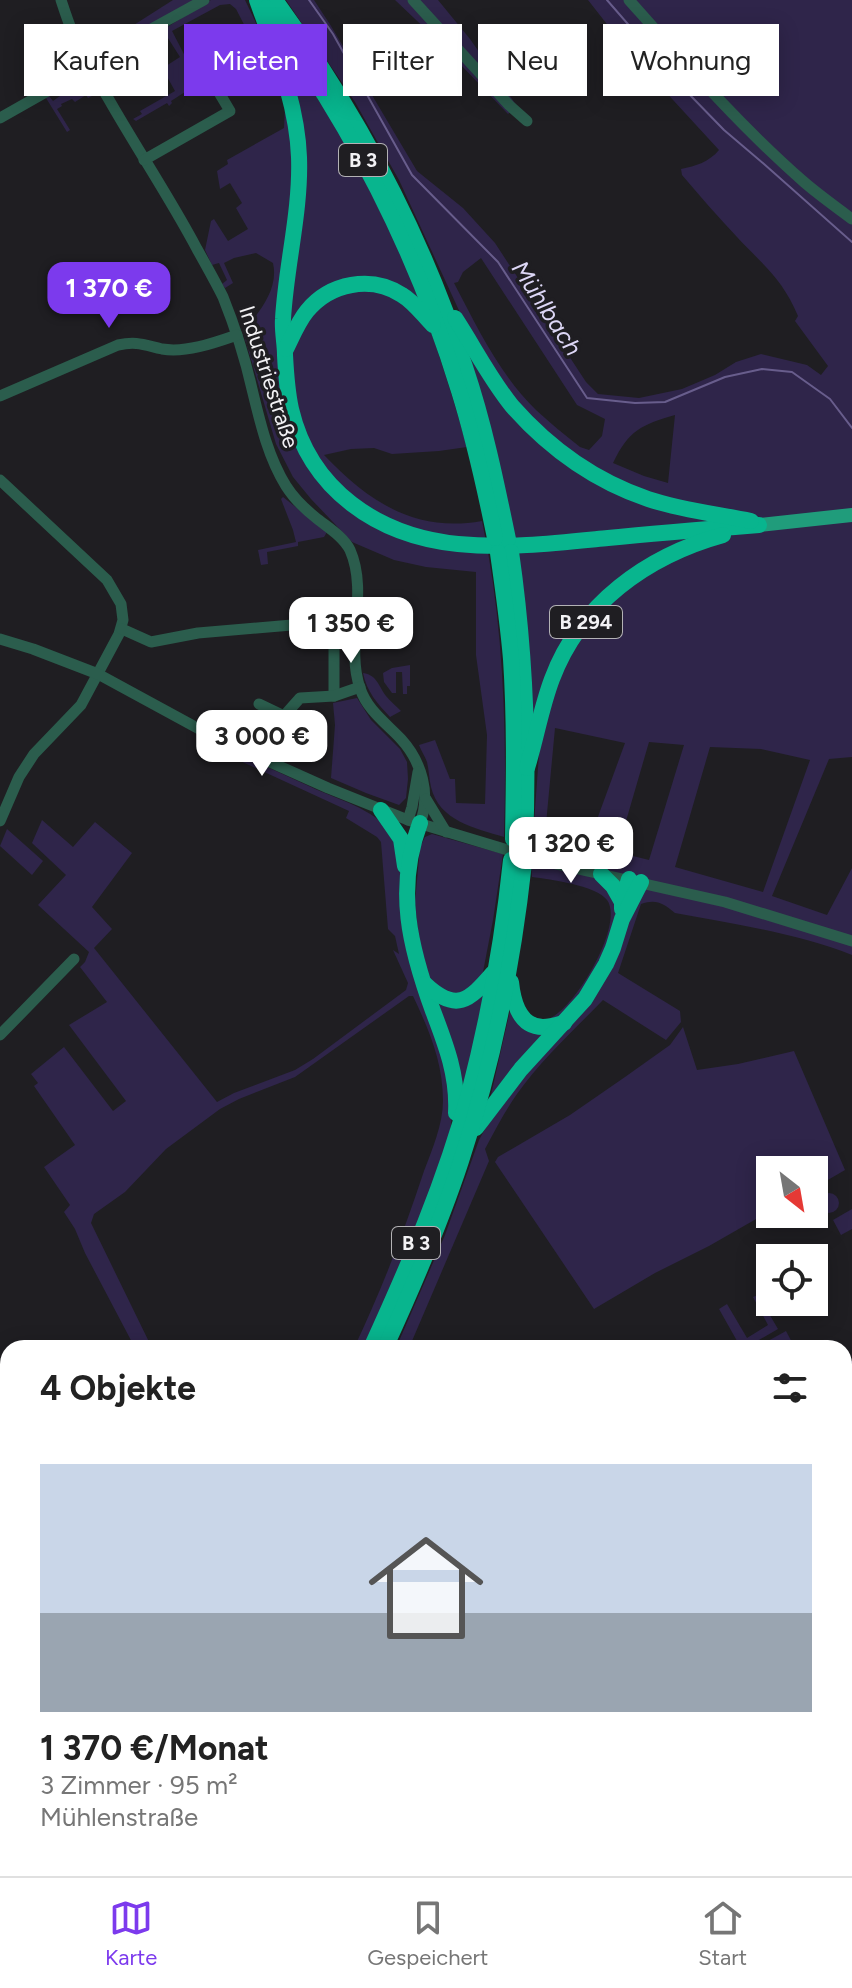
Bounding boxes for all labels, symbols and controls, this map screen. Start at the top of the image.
chip: Kaufen [24,24,168,96]
chip: Mieten [184,24,327,96]
chip: Filter [343,24,462,96]
chip: Neu [478,24,587,96]
chip: Wohnung [603,24,779,96]
road number: B 3 [339,144,387,176]
water label: Mühlbach [506,255,588,361]
pin: 1 370 € [35,262,183,330]
text: 1 370 € [65,272,153,304]
street label: Industriestraße [233,302,305,452]
pin: 1 350 € [277,597,425,665]
road number: B 294 [550,606,622,638]
text: 1 350 € [307,607,395,639]
pin: 3 000 € [188,710,336,778]
text: 3 000 € [214,720,310,752]
pin: 1 320 € [497,817,645,885]
text: 1 320 € [527,827,615,859]
north arrow [756,1156,828,1228]
map controls [756,1156,828,1316]
road number: B 3 [392,1227,440,1259]
button: locate [756,1244,828,1316]
icon: filters [768,1366,812,1410]
text: 4 Objekte [40,1368,196,1409]
icon: home [354,1516,498,1660]
text: 1 370 €/Monat [40,1728,269,1769]
text: 3 Zimmer · 95 m² [40,1769,238,1801]
text: Mühlenstraße [40,1801,198,1833]
tab: Karte [105,1896,157,1971]
tab: Gespeichert [367,1896,488,1971]
tab: Start [698,1896,747,1971]

